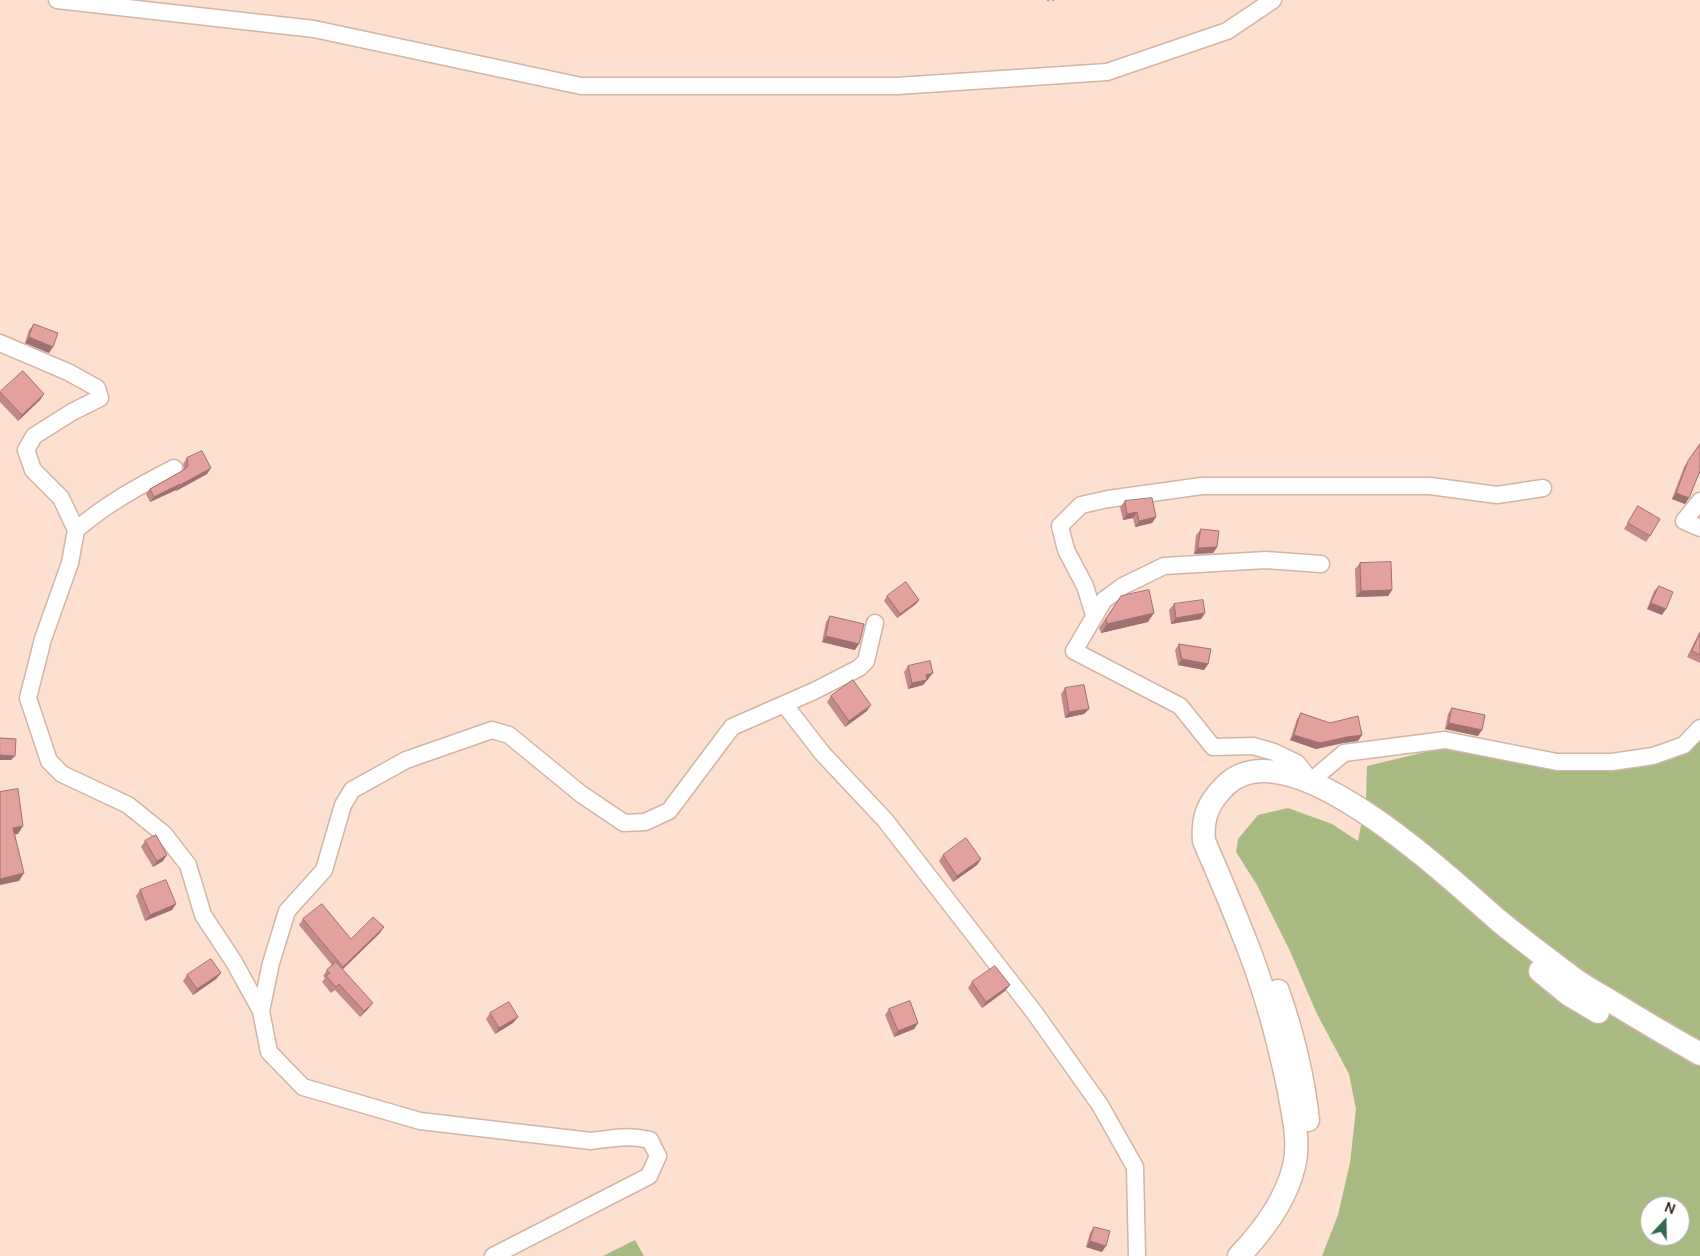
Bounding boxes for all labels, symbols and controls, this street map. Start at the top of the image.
north arrow [1640,1196,1690,1246]
text: N [1662,1198,1678,1218]

